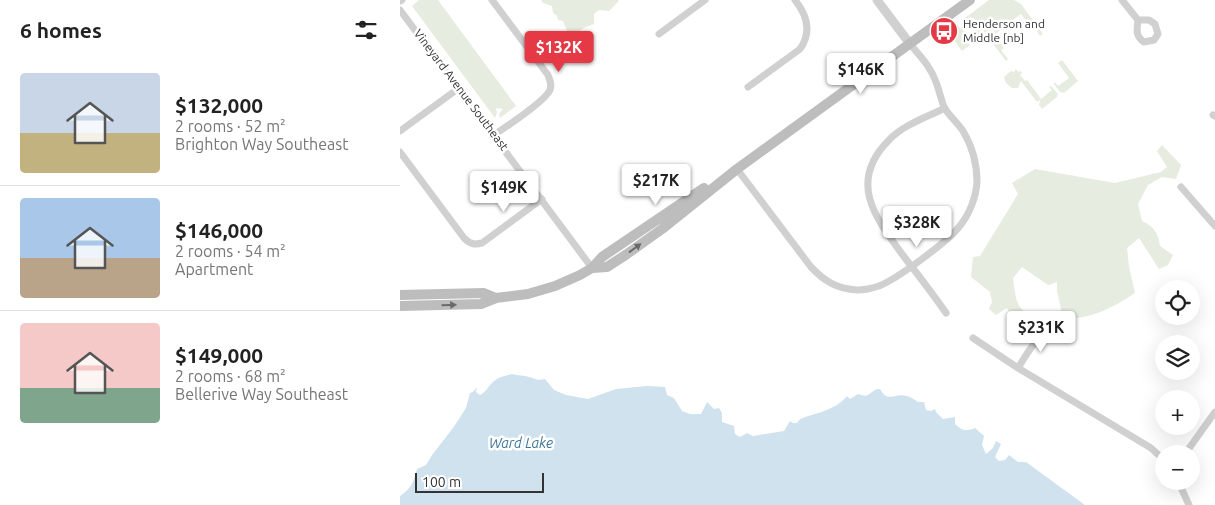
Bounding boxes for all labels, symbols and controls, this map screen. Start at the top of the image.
icon: filters [352,16,380,44]
bus stop icon: Henderson and Middle [nb] [929,16,959,46]
place label: Henderson and Middle [nb] [963,17,1045,44]
text: 6 homes [20,18,102,42]
street label: Vineyard Avenue Southeast [412,27,511,153]
pin: $132K [524,30,594,73]
text: $132K [536,38,582,56]
pin: $146K [826,52,896,95]
text: $146K [838,60,884,78]
icon: home [60,93,120,153]
text: $132,000 [175,93,263,117]
text: 2 rooms · 52 m² [175,117,286,135]
text: Brighton Way Southeast [175,135,349,153]
pin: $217K [621,164,691,206]
pin: $149K [469,170,539,213]
text: $217K [633,171,679,189]
text: $149K [481,178,527,196]
pin: $328K [882,206,952,248]
text: $328K [894,213,940,231]
icon: home [60,218,120,278]
text: $146,000 [175,218,263,242]
text: 2 rooms · 54 m² [175,242,286,260]
one-way arrow [628,243,642,253]
text: Apartment [175,260,253,278]
map controls [1155,280,1200,490]
button: locate [1155,280,1200,325]
one-way arrow [441,301,457,309]
pin: $231K [1006,310,1076,353]
text: $231K [1018,318,1064,336]
button: layers [1155,335,1200,380]
icon: home [60,343,120,403]
text: $149,000 [175,343,263,367]
text: 2 rooms · 68 m² [175,367,286,385]
text: Bellerive Way Southeast [175,385,348,403]
button: + [1155,390,1200,435]
water label: Ward Lake [489,435,553,451]
button: − [1155,445,1200,490]
scale bar [415,470,544,493]
text: 100 m [422,474,461,490]

